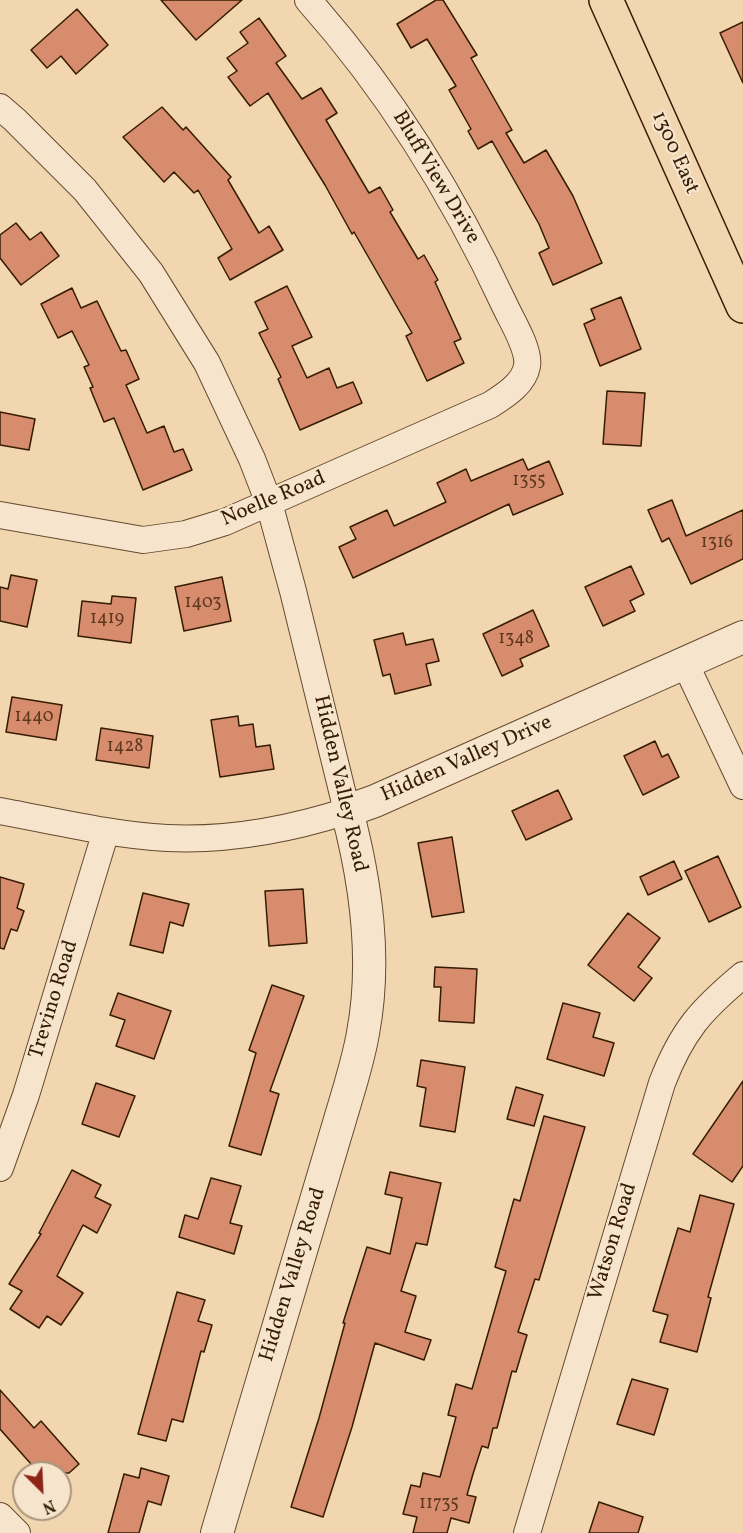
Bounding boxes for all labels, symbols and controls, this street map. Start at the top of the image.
street label: Bluff View Drive [385,107,485,249]
street label: 1300 East [645,108,703,198]
street label: Noelle Road [218,467,330,533]
house number: 1355 [512,471,546,493]
house number: 1316 [701,533,733,555]
house number: 1403 [185,593,221,615]
house number: 1419 [90,609,124,631]
house number: 1348 [498,629,534,651]
street label: Hidden Valley Road [306,693,372,875]
house number: 1440 [15,707,53,729]
street label: Hidden Valley Drive [378,711,556,809]
house number: 1428 [107,737,143,759]
street label: Trevino Road [25,938,85,1062]
street label: Watson Road [584,1180,644,1304]
street label: Hidden Valley Road [256,1185,332,1365]
north arrow [12,1461,72,1521]
text: N [39,1493,58,1518]
house number: 11735 [419,1494,459,1516]

